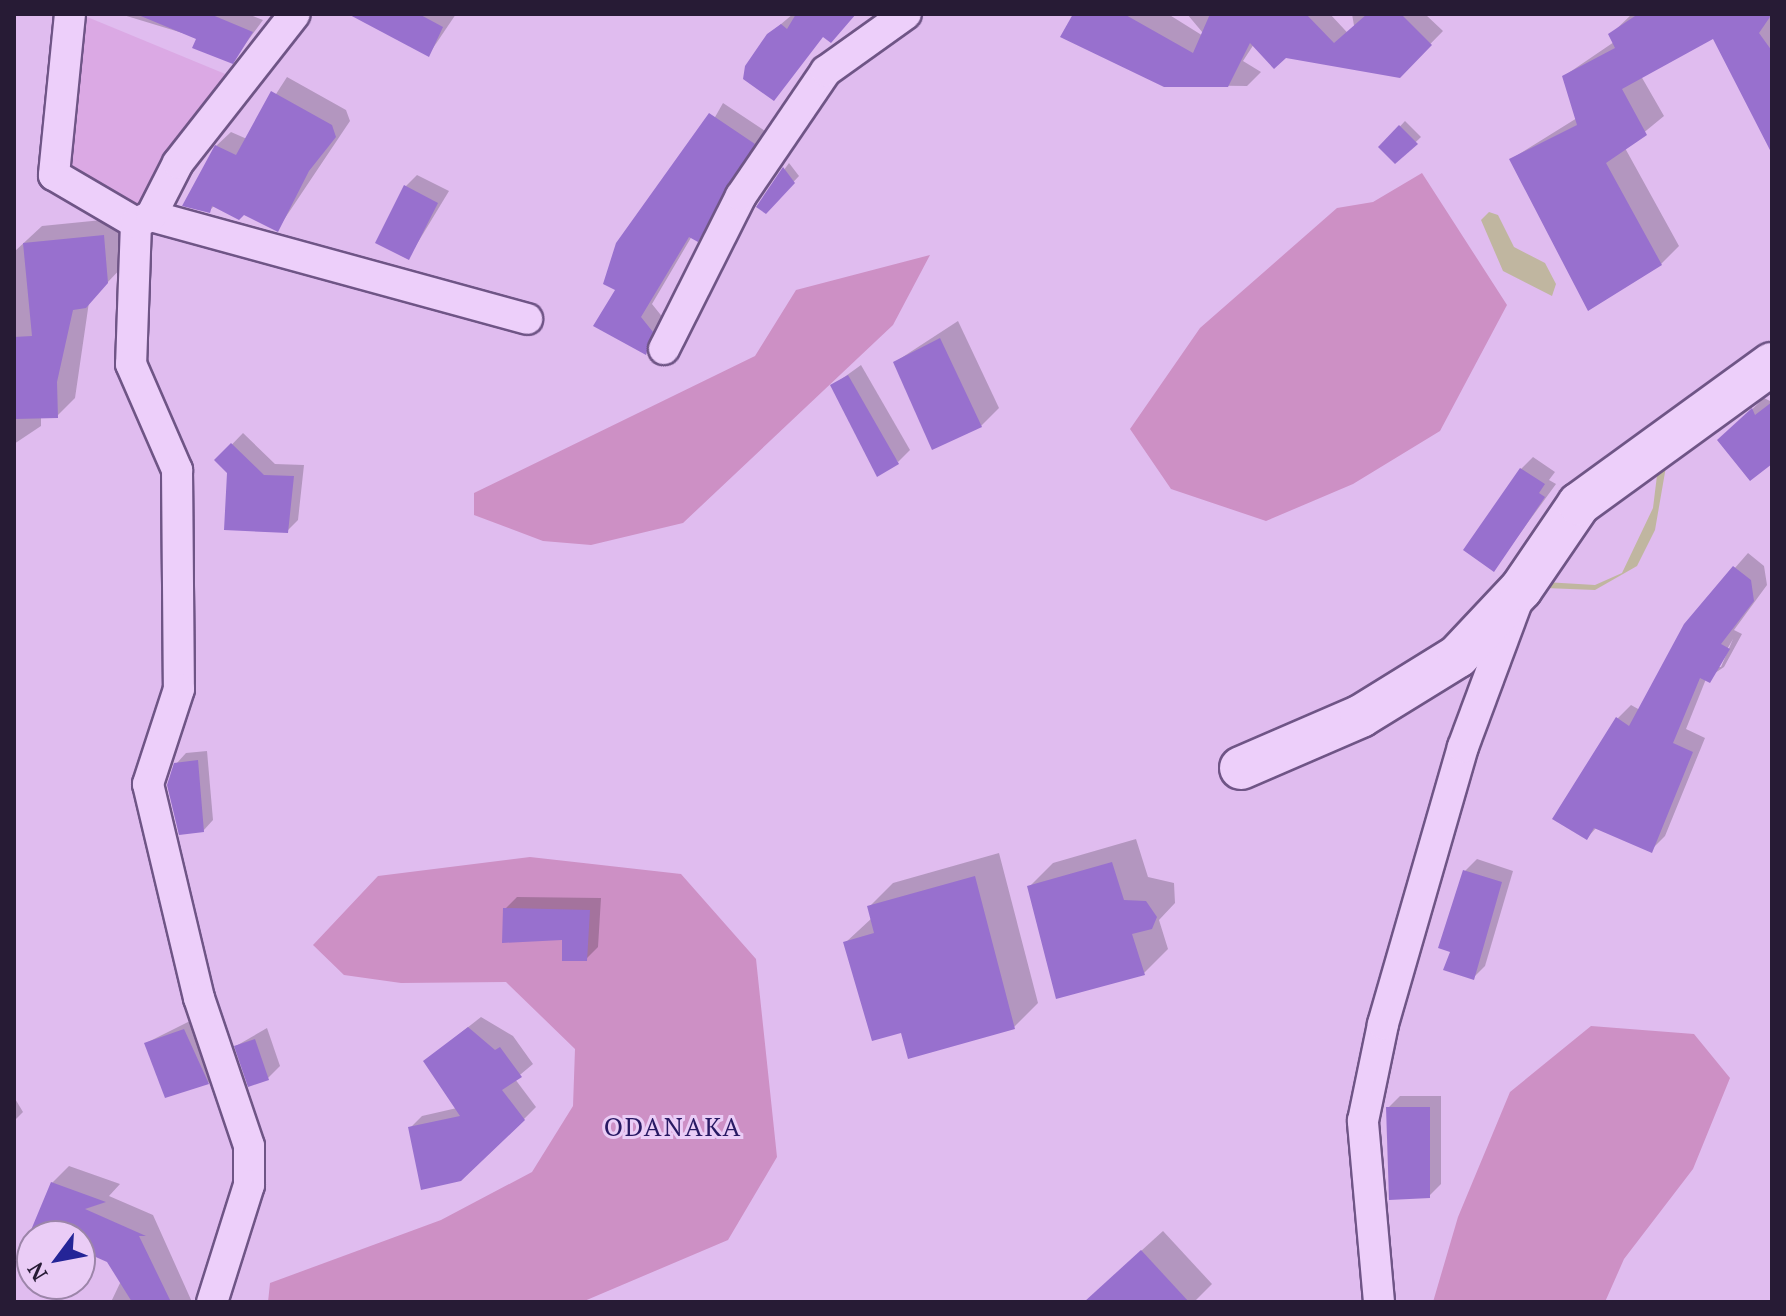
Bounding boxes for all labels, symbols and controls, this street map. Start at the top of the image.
district label: ODANAKA [604,1111,742,1143]
north arrow [16,1220,96,1300]
text: N [20,1257,54,1287]

